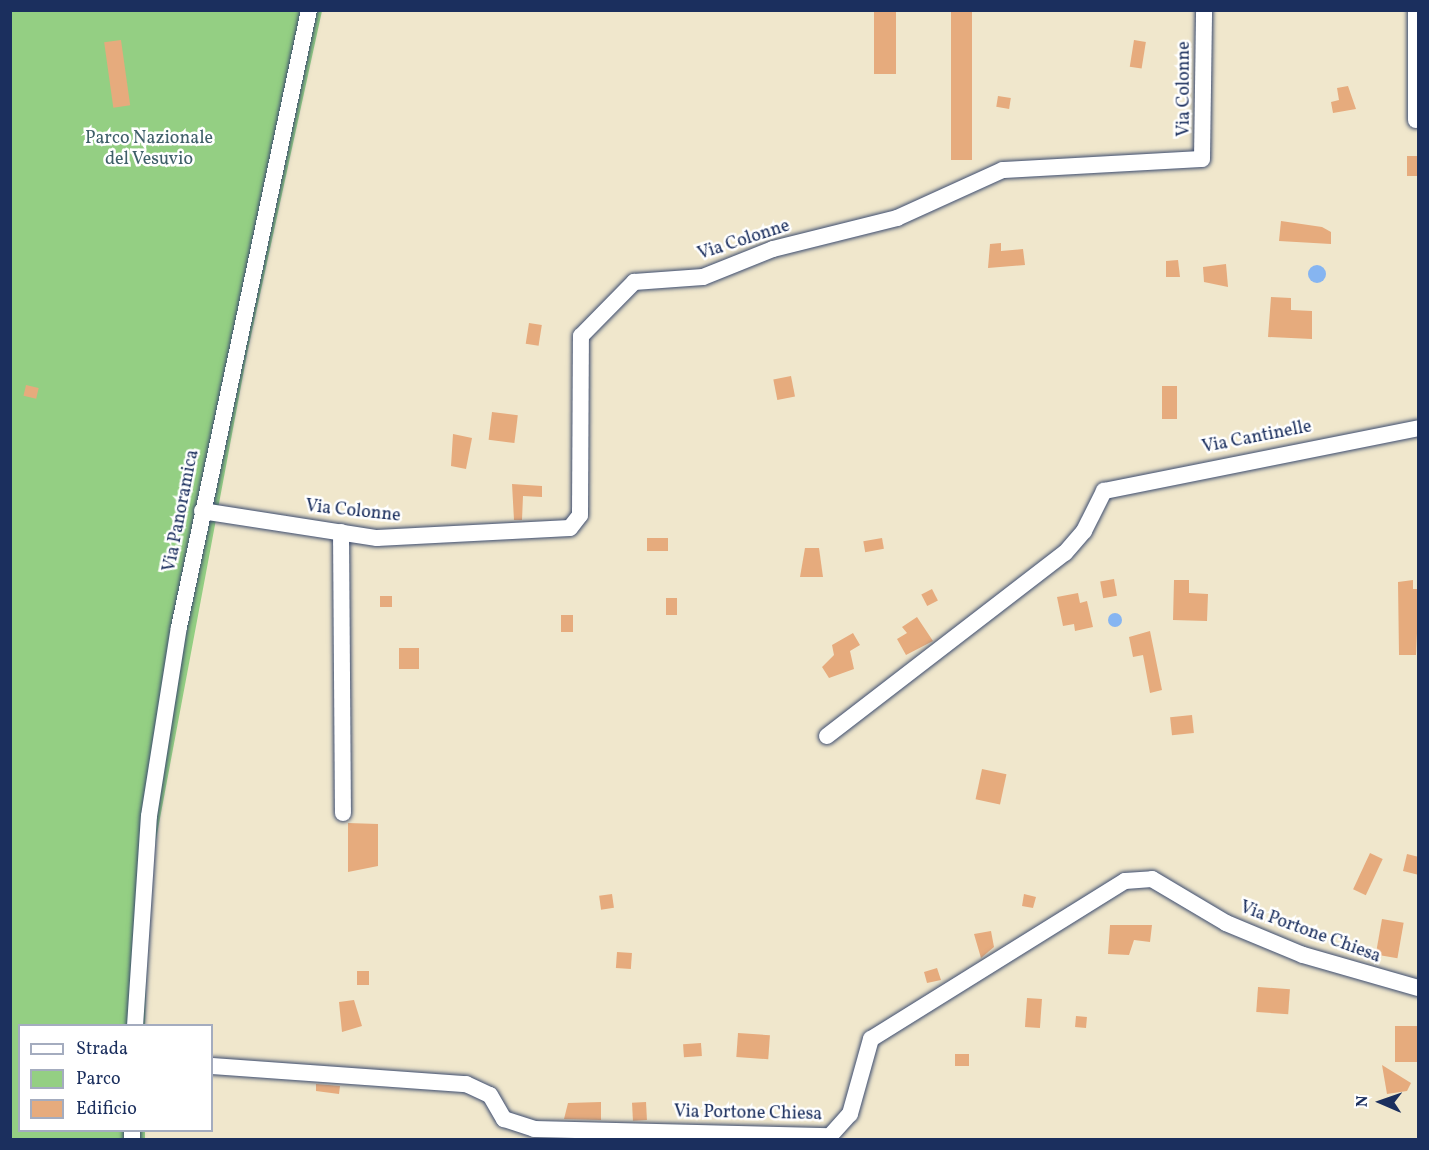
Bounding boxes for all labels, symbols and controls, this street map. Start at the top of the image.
street label: Via Colonne [1174,41,1196,137]
park label: Parco Nazionale del Vesuvio [85,129,213,172]
street label: Via Colonne [695,216,793,266]
street label: Via Cantinelle [1200,417,1314,459]
street label: Via Panoramica [160,448,204,574]
street label: Via Colonne [304,496,402,528]
street label: Via Portone Chiesa [1237,897,1383,969]
legend [18,1024,213,1132]
text: Strada [76,1037,128,1062]
text: Parco [76,1067,121,1092]
north arrow [1351,1072,1411,1132]
text: N [1352,1095,1374,1108]
text: Edificio [76,1097,137,1122]
street label: Via Portone Chiesa [674,1102,822,1126]

